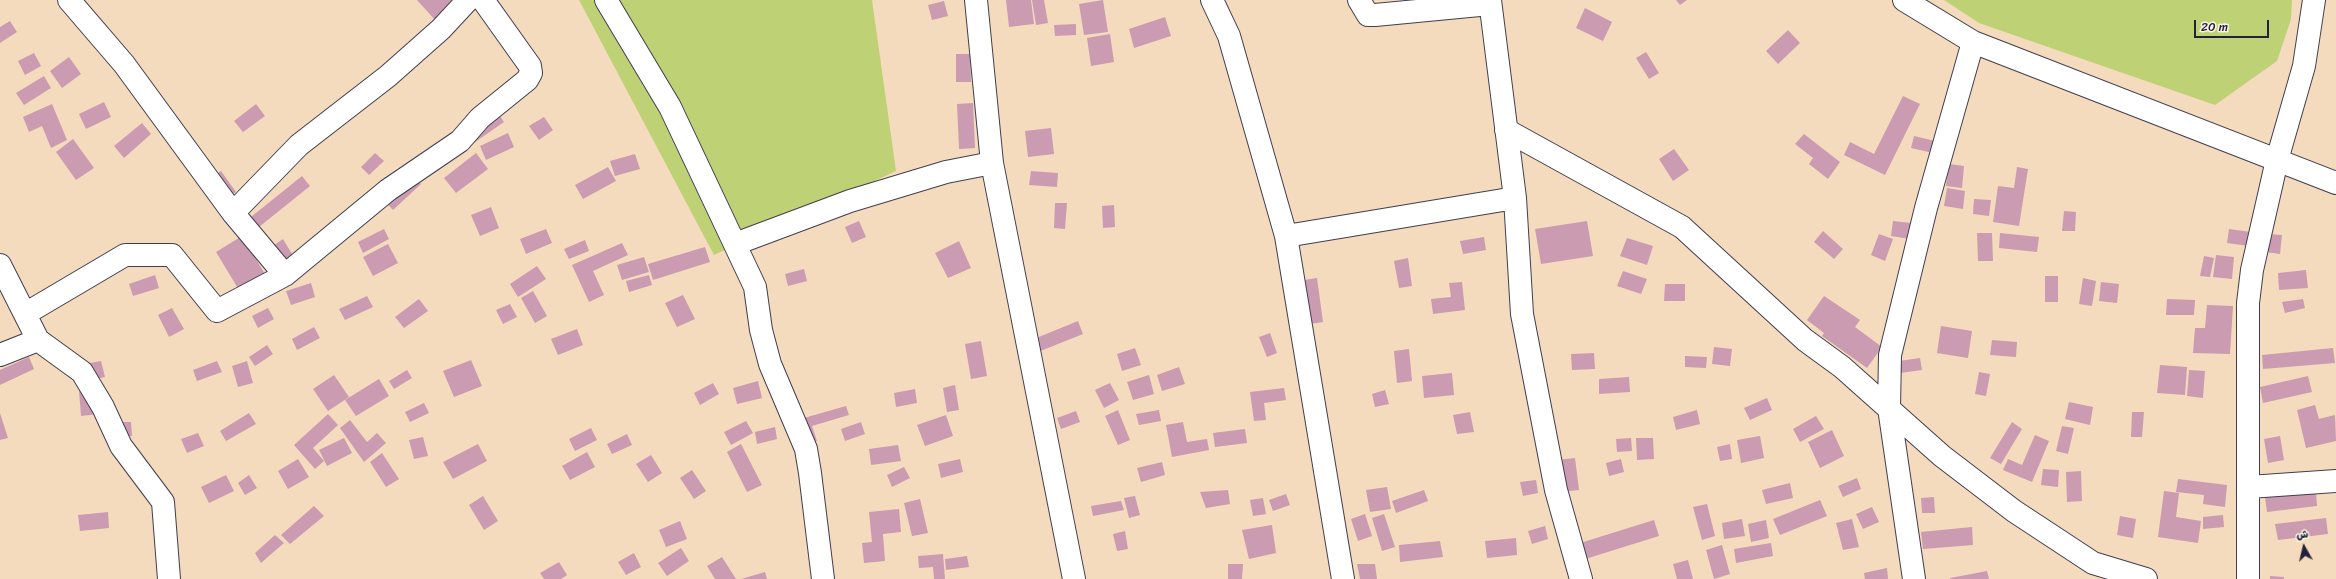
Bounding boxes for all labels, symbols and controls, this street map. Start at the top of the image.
scale bar [2196,12,2271,38]
text: 20 m [2201,16,2228,38]
text: ش [2295,524,2310,545]
north arrow [2284,527,2324,567]

